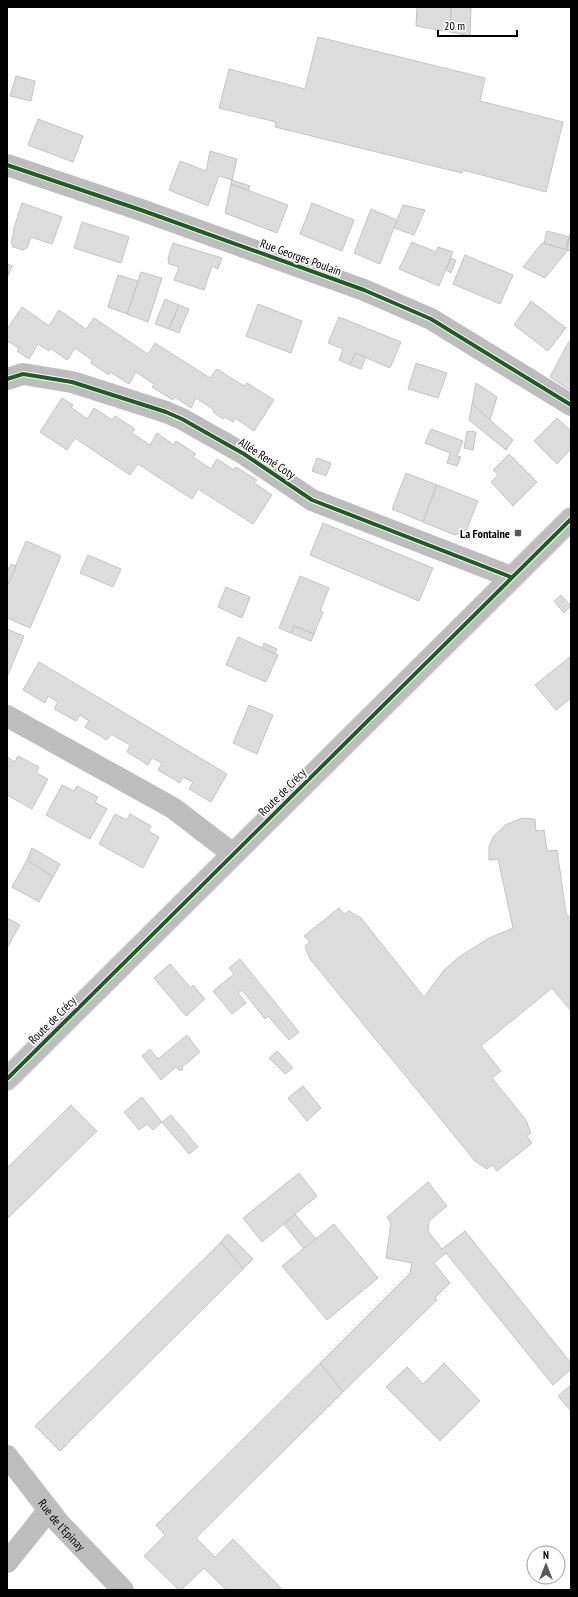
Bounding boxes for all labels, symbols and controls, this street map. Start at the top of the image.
scale bar [438,12,517,38]
text: 20 m [444,18,465,33]
street label: Rue Georges Poulain [258,235,344,279]
street label: Allée René Coty [236,434,299,482]
place label: La Fontaine [460,526,510,541]
marker: La Fontaine [513,528,523,538]
street label: Route de Crécy [255,765,309,819]
street label: Route de Crécy [25,993,79,1047]
street label: Rue de l'Epinay [35,1496,89,1554]
north arrow [526,1545,566,1585]
text: N [543,1548,549,1562]

